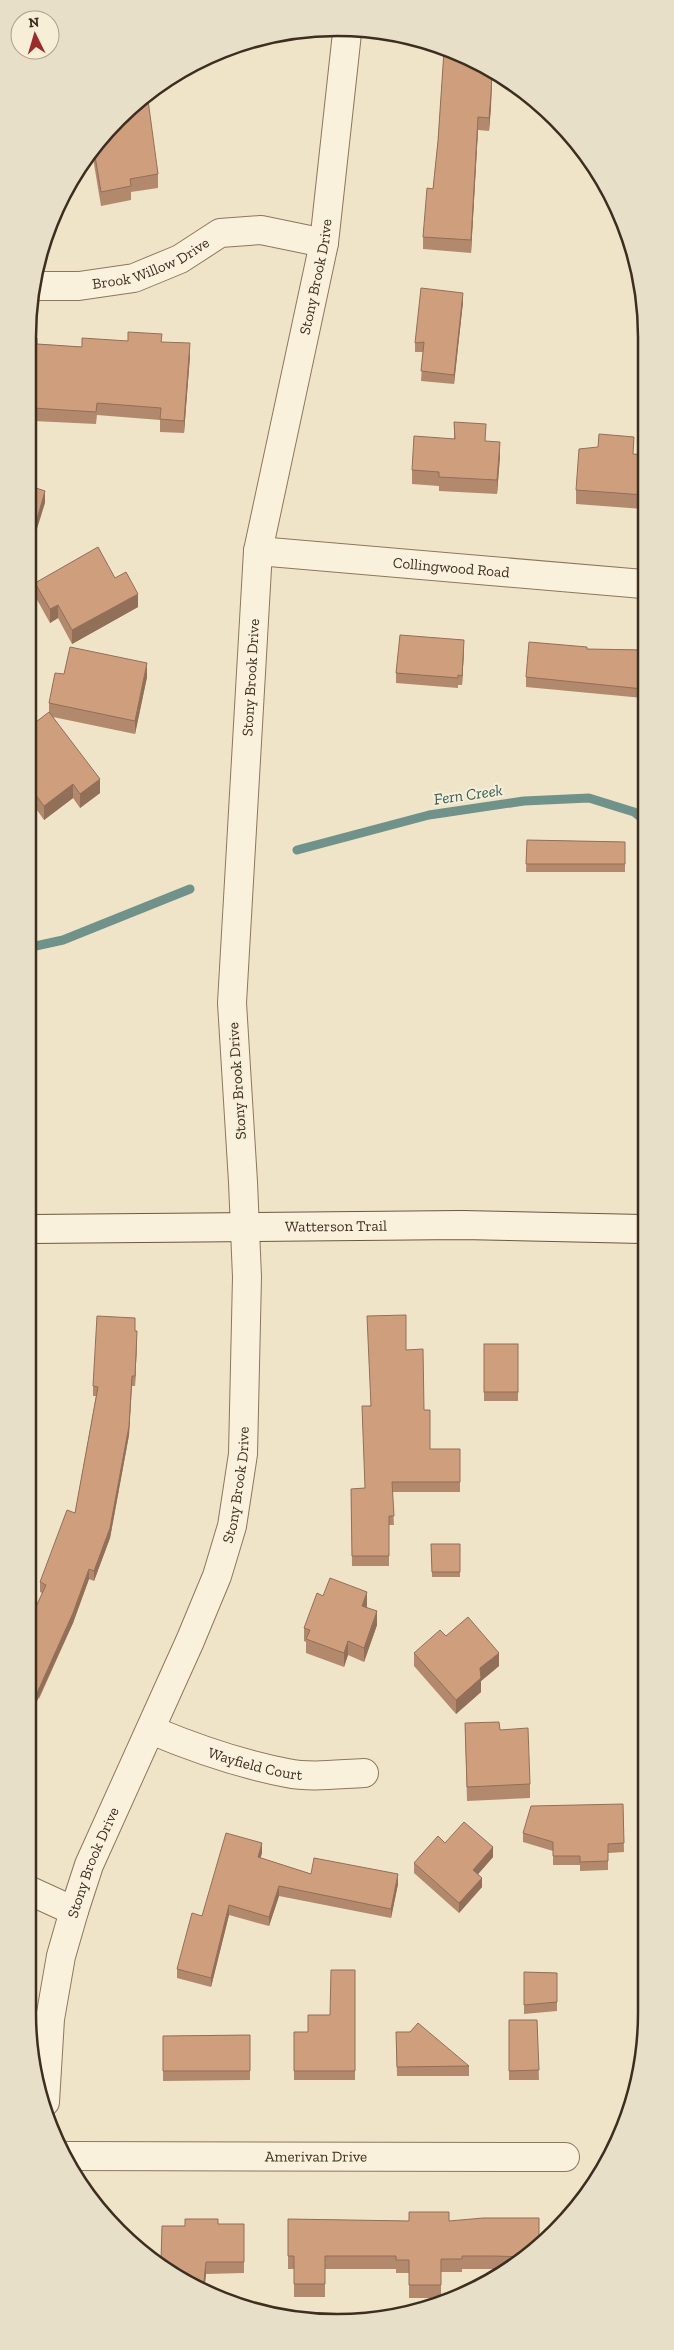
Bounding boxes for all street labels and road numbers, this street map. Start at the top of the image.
street label: Stony Brook Drive [296,218,336,336]
street label: Brook Willow Drive [91,233,213,293]
street label: Collingwood Road [392,554,511,582]
street label: Stony Brook Drive [238,618,263,737]
street label: Stony Brook Drive [224,1022,250,1140]
street label: Watterson Trail [285,1217,387,1236]
street label: Stony Brook Drive [218,1426,253,1545]
street label: Wayfield Court [206,1743,304,1784]
street label: Stony Brook Drive [63,1804,123,1920]
street label: Amerivan Drive [265,2147,367,2166]

